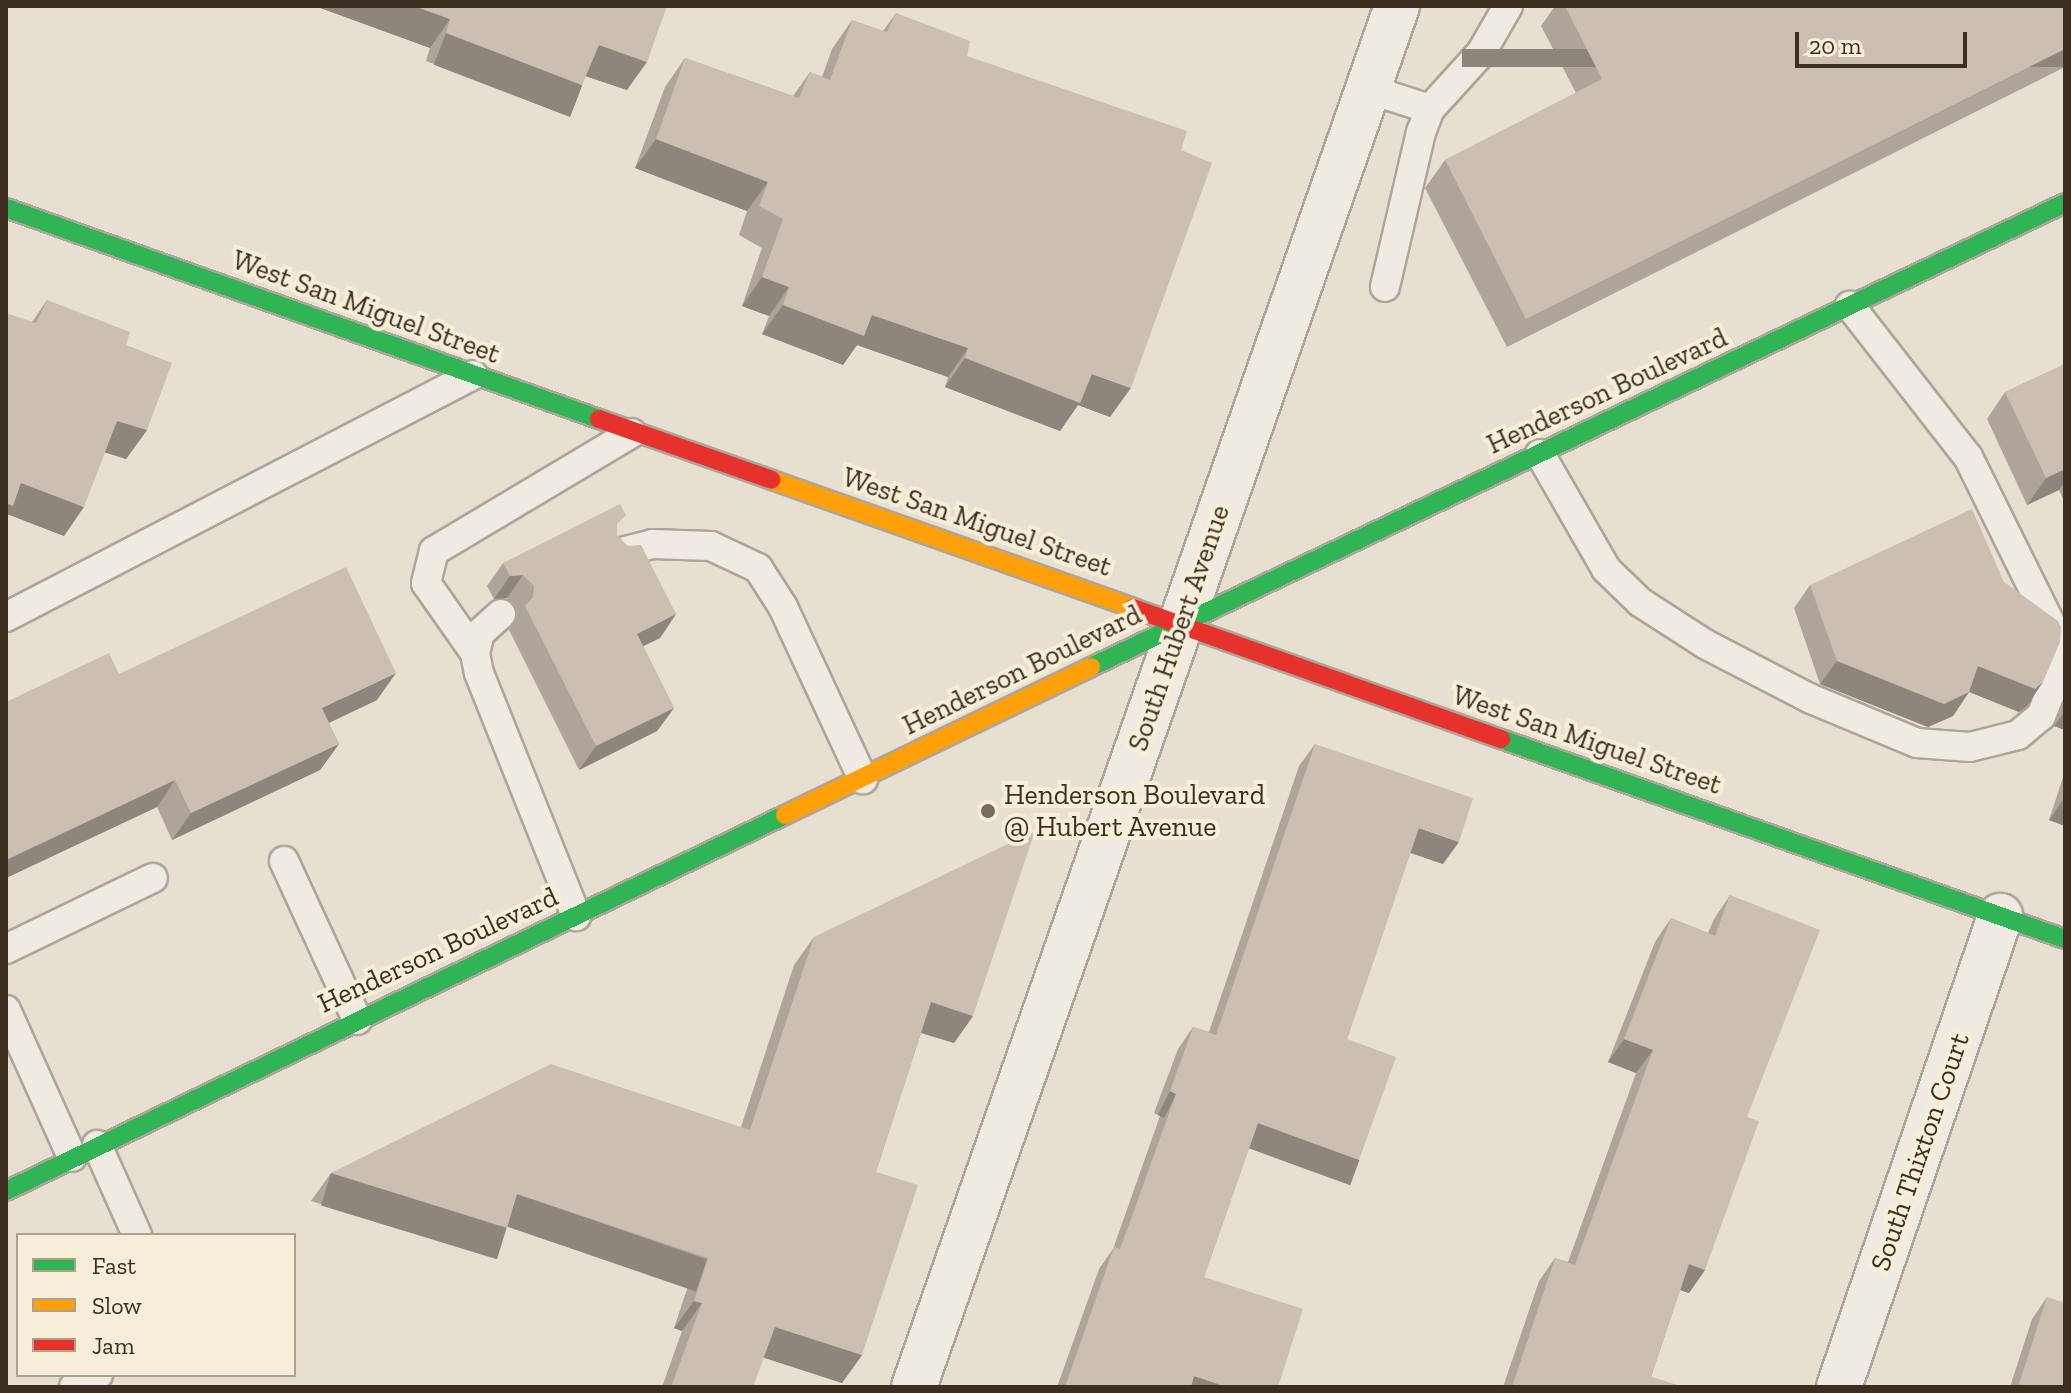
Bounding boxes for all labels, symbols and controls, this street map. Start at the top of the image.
scale bar [1799,16,1971,66]
text: 20 m [1809,31,1861,60]
street label: West San Miguel Street [228,243,504,371]
street label: Henderson Boulevard [1482,321,1732,461]
street label: West San Miguel Street [838,460,1116,584]
street label: South Hubert Avenue [1121,500,1237,756]
street label: Henderson Boulevard [897,598,1147,742]
street label: West San Miguel Street [1448,678,1726,802]
place label: Henderson Boulevard @ Hubert Avenue [1004,778,1265,844]
marker: Henderson Boulevard @ Hubert Avenue [979,802,997,820]
street label: Henderson Boulevard [313,880,563,1020]
street label: South Thixton Court [1863,1028,1977,1276]
legend [16,1233,296,1377]
text: Fast [92,1251,136,1280]
text: Slow [92,1291,142,1320]
text: Jam [92,1331,135,1360]

